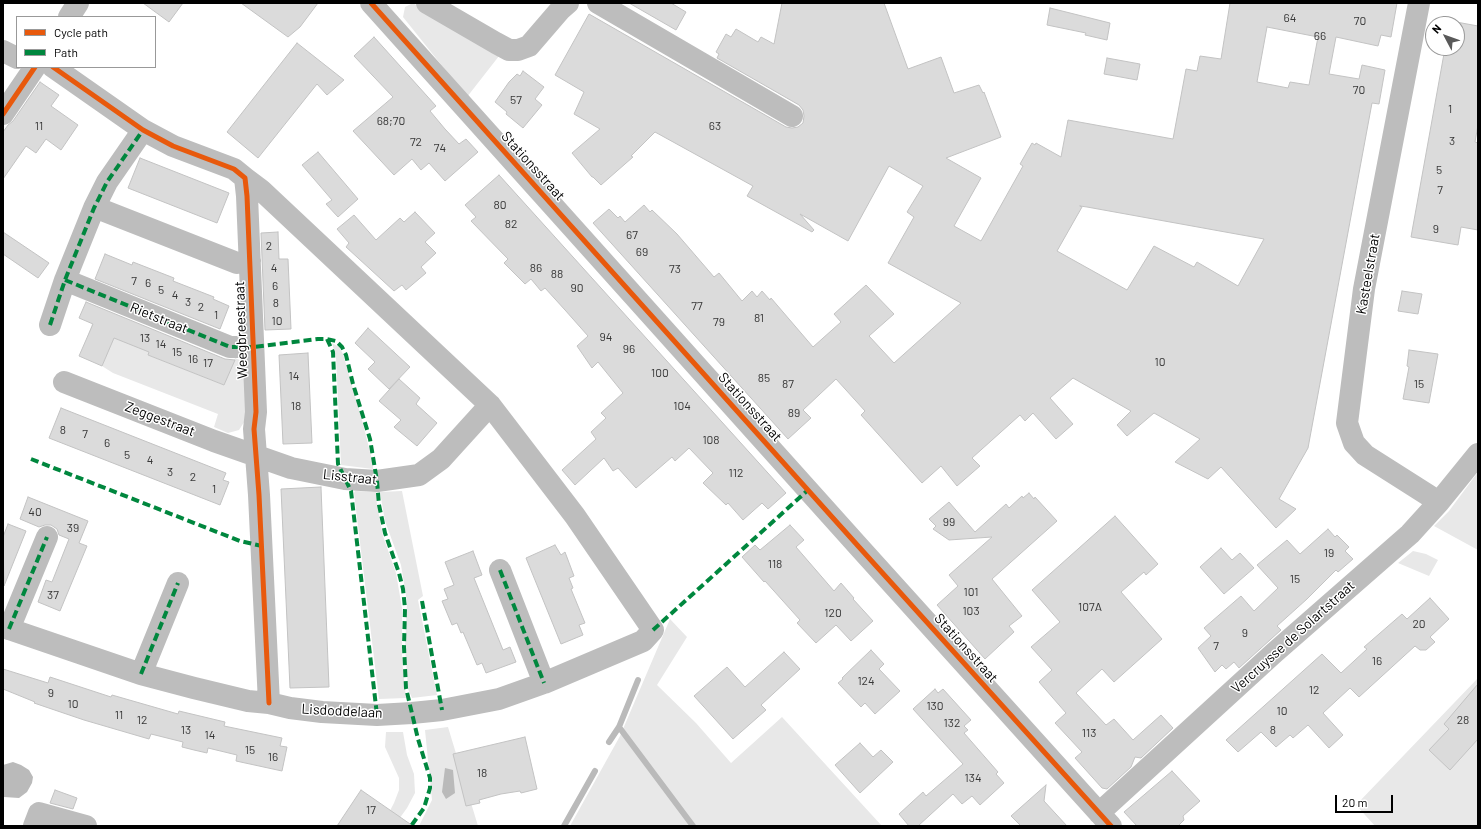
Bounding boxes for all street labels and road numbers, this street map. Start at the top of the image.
street label: Stationsstraat [498,128,568,204]
street label: Kasteelstraat [1353,232,1383,316]
street label: Weegbreestraat [231,281,251,379]
street label: Rietstraat [128,299,190,337]
street label: Stationsstraat [715,369,785,445]
street label: Zeggestraat [123,398,197,440]
street label: Lisstraat [322,466,378,488]
street label: Vercruysse de Solartstraat [1228,577,1358,697]
street label: Stationsstraat [931,610,1001,686]
street label: Lisdoddelaan [301,700,383,722]

